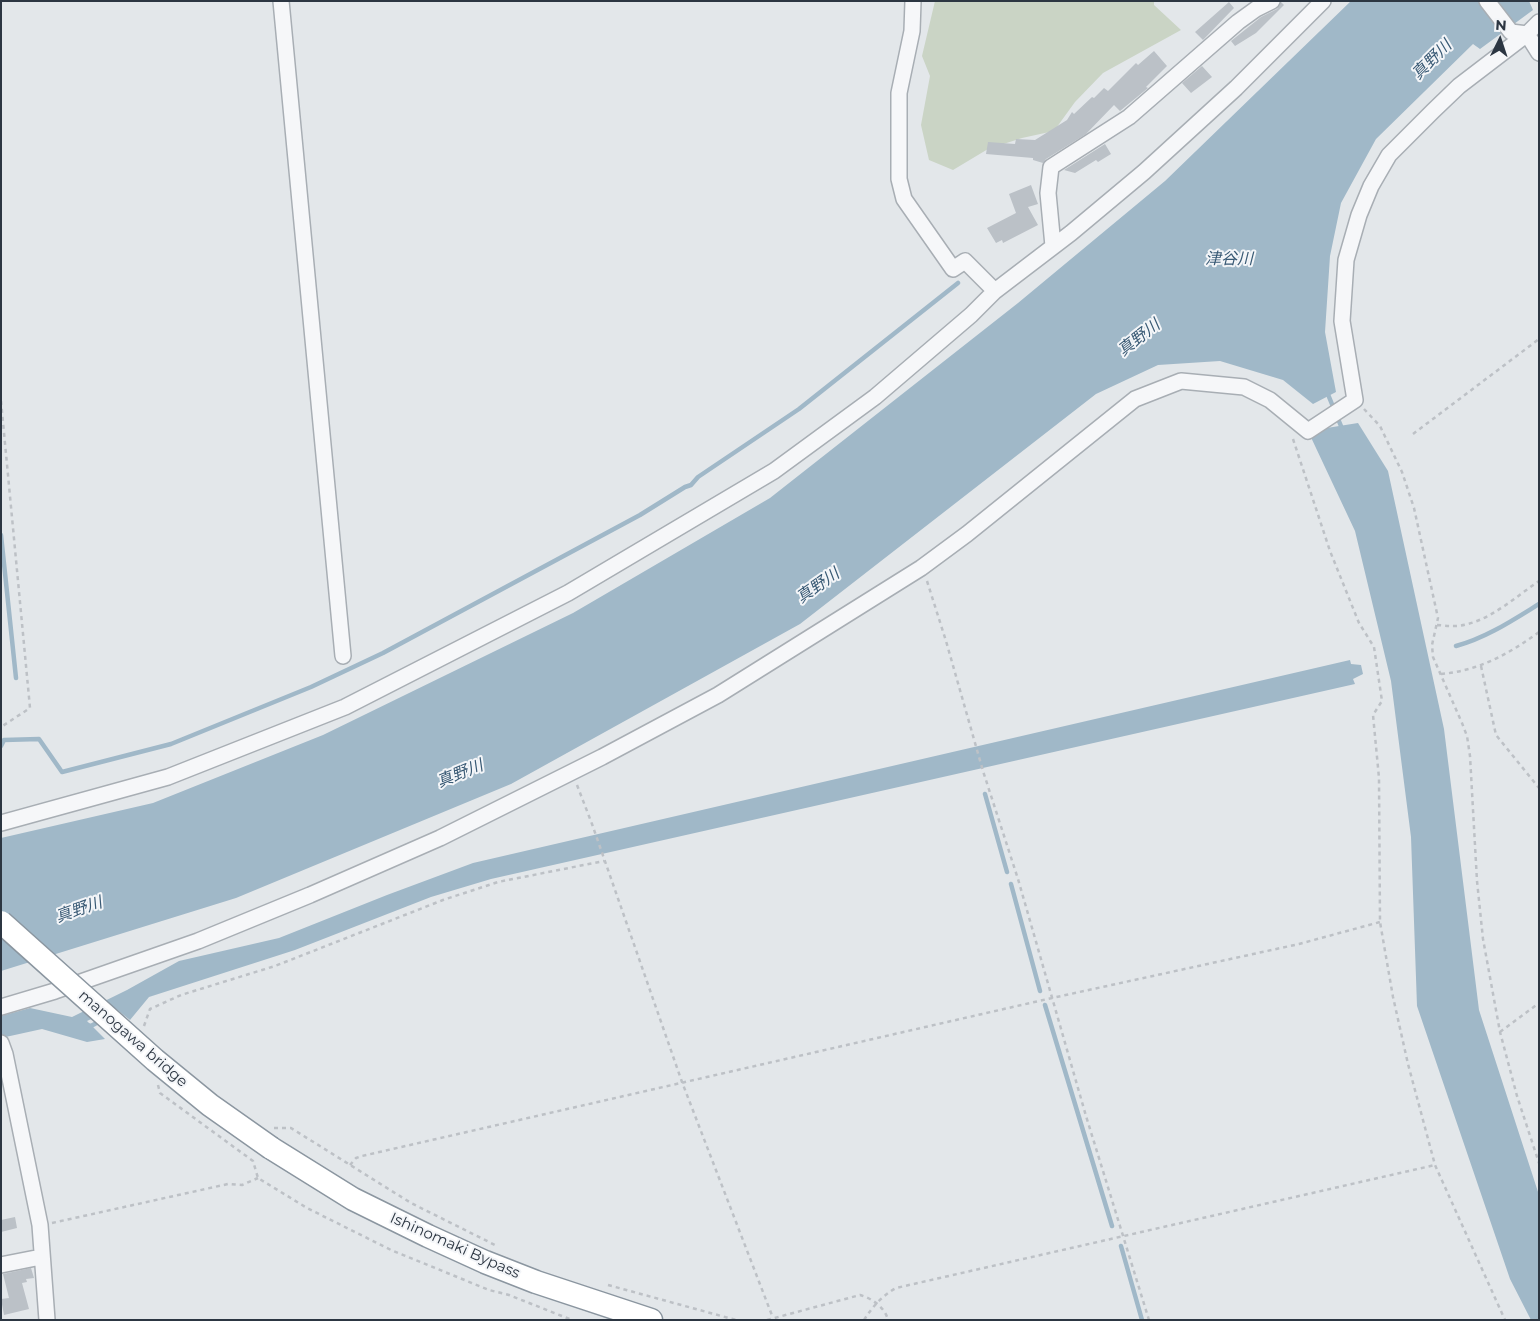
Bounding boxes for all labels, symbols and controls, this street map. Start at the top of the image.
north arrow [1475,15,1525,65]
text: N [1495,16,1507,34]
water label: 真野川 [1408,36,1456,84]
water label: 津谷川 [1205,249,1253,269]
water label: 真野川 [1114,316,1164,360]
water label: 真野川 [793,564,843,608]
water label: 真野川 [434,756,486,792]
water label: 真野川 [53,893,105,927]
street label: manogawa bridge [75,987,191,1091]
street label: Ishinomaki Bypass [387,1209,523,1283]

